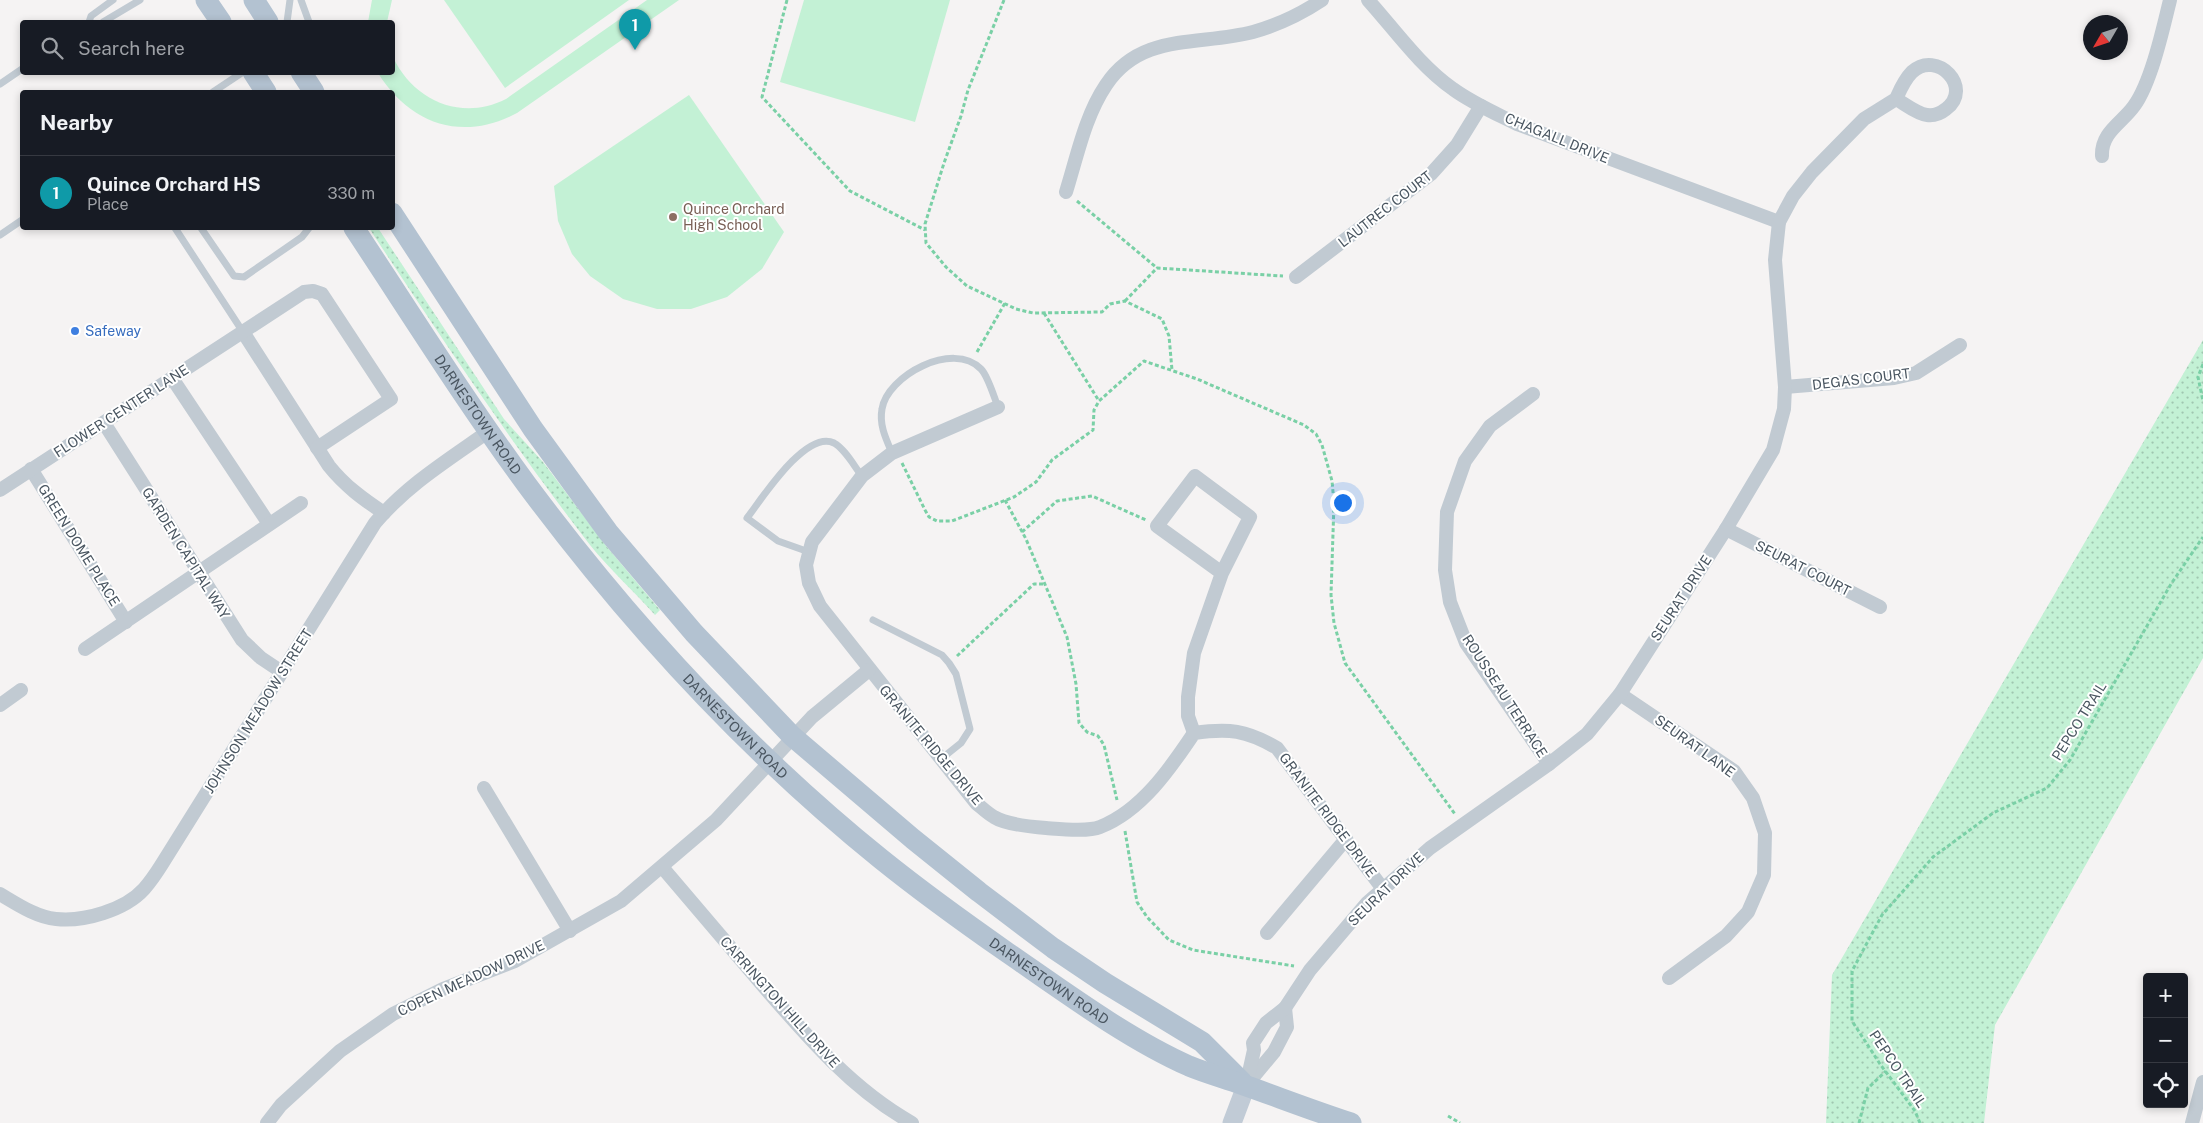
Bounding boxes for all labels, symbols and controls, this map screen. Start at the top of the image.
pin: 1 [619,9,651,50]
north arrow [2083,15,2128,60]
search box [20,20,395,75]
icon: search [38,34,66,62]
text: Search here [78,37,185,59]
text: Nearby [40,110,113,135]
street label: CHAGALL DRIVE [1503,110,1611,166]
street label: LAUTREC COURT [1335,168,1435,250]
text: Quince Orchard HS [87,173,261,195]
text: 1 [53,184,59,203]
text: 330 m [328,184,375,203]
text: Place [87,195,129,214]
place label: Quince Orchard High School [683,201,785,233]
marker: Quince Orchard High School [667,211,679,223]
place label: Safeway [85,323,141,339]
marker: Safeway [69,325,81,337]
street label: DARNESTOWN ROAD [431,352,525,478]
street label: FLOWER CENTER LANE [51,361,191,461]
street label: DEGAS COURT [1811,365,1911,393]
street label: GREEN DOME PLACE [35,481,123,609]
street label: GARDEN CAPITAL WAY [139,484,233,622]
your location [1330,490,1356,516]
street label: SEURAT COURT [1753,537,1853,599]
street label: SEURAT DRIVE [1647,552,1715,644]
street label: JOHNSON MEADOW STREET [201,626,315,796]
street label: ROUSSEAU TERRACE [1459,632,1551,760]
street label: DARNESTOWN ROAD [680,671,791,782]
street label: PEPCO TRAIL [2048,679,2110,763]
street label: GRANITE RIDGE DRIVE [876,682,986,808]
street label: SEURAT LANE [1652,712,1738,780]
street label: GRANITE RIDGE DRIVE [1276,750,1380,880]
street label: SEURAT DRIVE [1345,849,1427,929]
street label: CARRINGTON HILL DRIVE [717,933,843,1071]
street label: DARNESTOWN ROAD [986,934,1112,1028]
street label: COPEN MEADOW DRIVE [395,937,547,1019]
map controls [2143,973,2188,1108]
button: + [2143,973,2188,1018]
button: − [2143,1018,2188,1063]
street label: PEPCO TRAIL [1866,1027,1930,1111]
button: locate [2143,1063,2188,1108]

